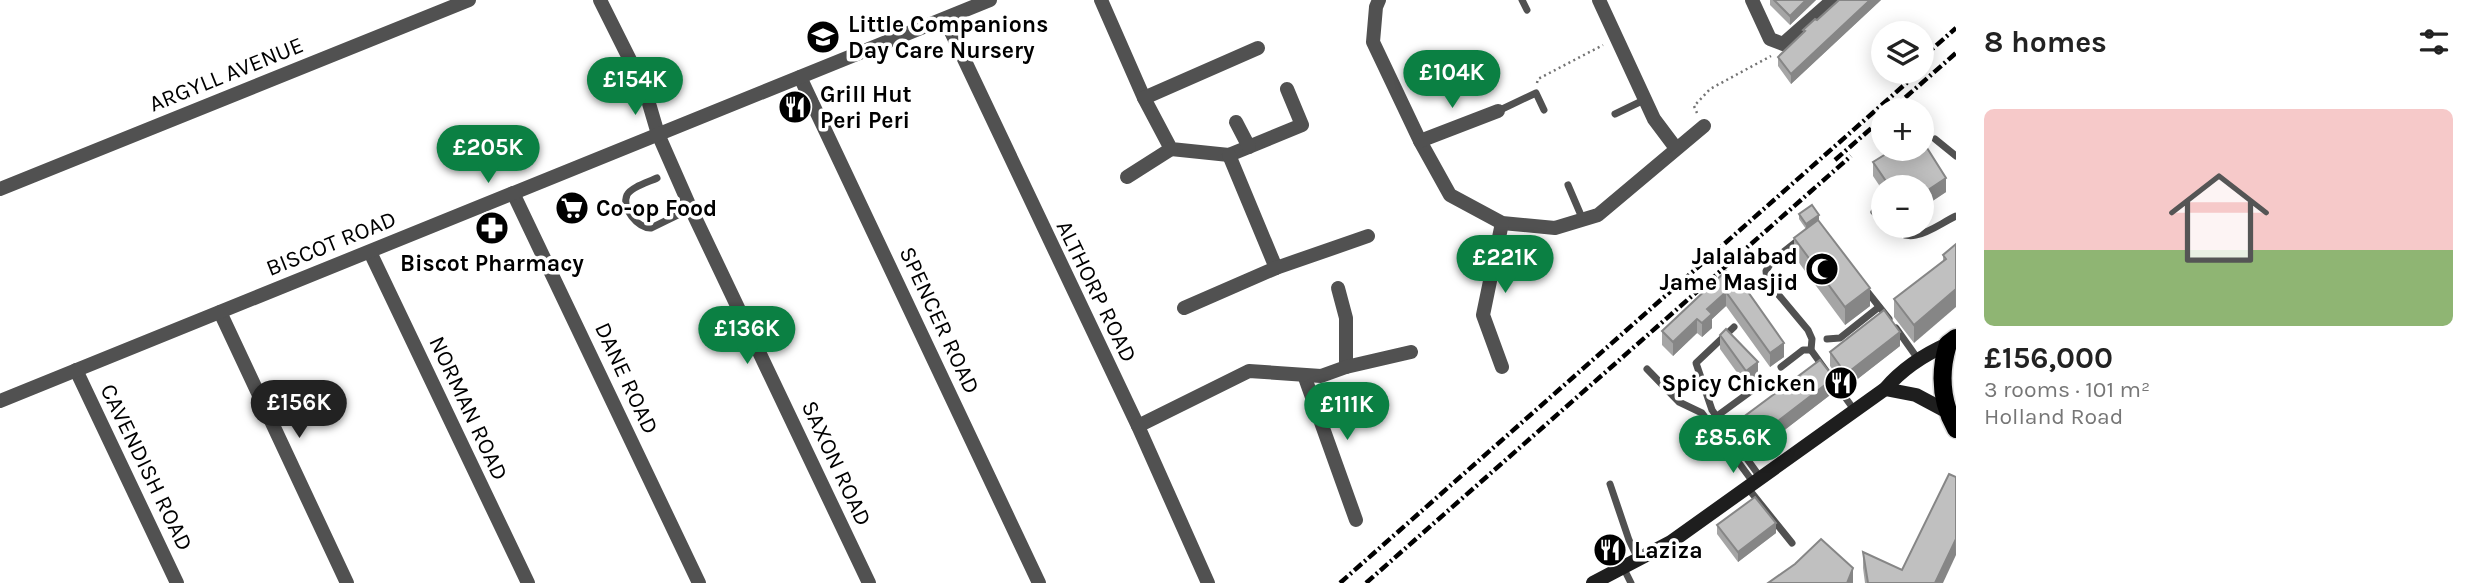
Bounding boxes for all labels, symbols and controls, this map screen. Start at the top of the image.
place label: Little Companions Day Care Nursery [848,11,1048,64]
school or university icon: Little Companions Day Care Nursery [804,18,842,56]
map controls [1871,21,1934,238]
button: layers [1871,21,1934,84]
icon: filters [2415,23,2453,61]
text: 8 homes [1984,24,2107,60]
street label: ARGYLL AVENUE [145,31,307,118]
pin: £104K [1403,50,1501,110]
pin: £154K [586,58,684,117]
text: £104K [1419,59,1485,86]
text: £154K [603,66,667,93]
place label: Grill Hut Peri Peri [820,81,912,134]
restaurant icon: Grill Hut Peri Peri [776,88,814,126]
button: + [1871,98,1934,161]
pin: £205K [439,125,537,185]
text: £205K [453,134,523,161]
icon: home [2156,155,2282,281]
button: − [1871,175,1934,238]
supermarket icon: Co-op Food [553,189,591,227]
place label: Co-op Food [596,195,717,222]
street label: BISCOT ROAD [262,205,400,282]
pharmacy icon: Biscot Pharmacy [473,209,511,247]
street label: ALTHORP ROAD [1051,216,1142,366]
pin: £221K [1456,236,1554,295]
street label: SPENCER ROAD [894,242,985,398]
place label: Jalalabad Jame Masjid [1659,243,1798,296]
text: £221K [1473,244,1537,271]
place label: Biscot Pharmacy [400,250,584,277]
mosque icon: Jalalabad Jame Masjid [1803,250,1841,288]
pin: £136K [698,306,796,366]
text: £136K [714,315,780,342]
street label: DANE ROAD [589,318,664,438]
street label: NORMAN ROAD [423,332,514,485]
text: £156,000 [1984,340,2113,376]
restaurant icon: Spicy Chicken [1822,364,1860,402]
place label: Spicy Chicken [1661,370,1816,397]
text: 3 rooms · 101 m² [1984,376,2150,403]
street label: CAVENDISH ROAD [95,380,199,555]
pin: £156K [250,380,348,440]
pin: £111K [1298,382,1396,442]
text: £156K [267,389,331,416]
text: £111K [1320,391,1374,418]
street label: SAXON ROAD [796,396,877,530]
text: Holland Road [1984,403,2123,430]
pin: £85.6K [1676,416,1790,475]
text: £85.6K [1695,424,1771,451]
restaurant icon: Laziza [1591,531,1629,569]
place label: Laziza [1634,537,1703,564]

